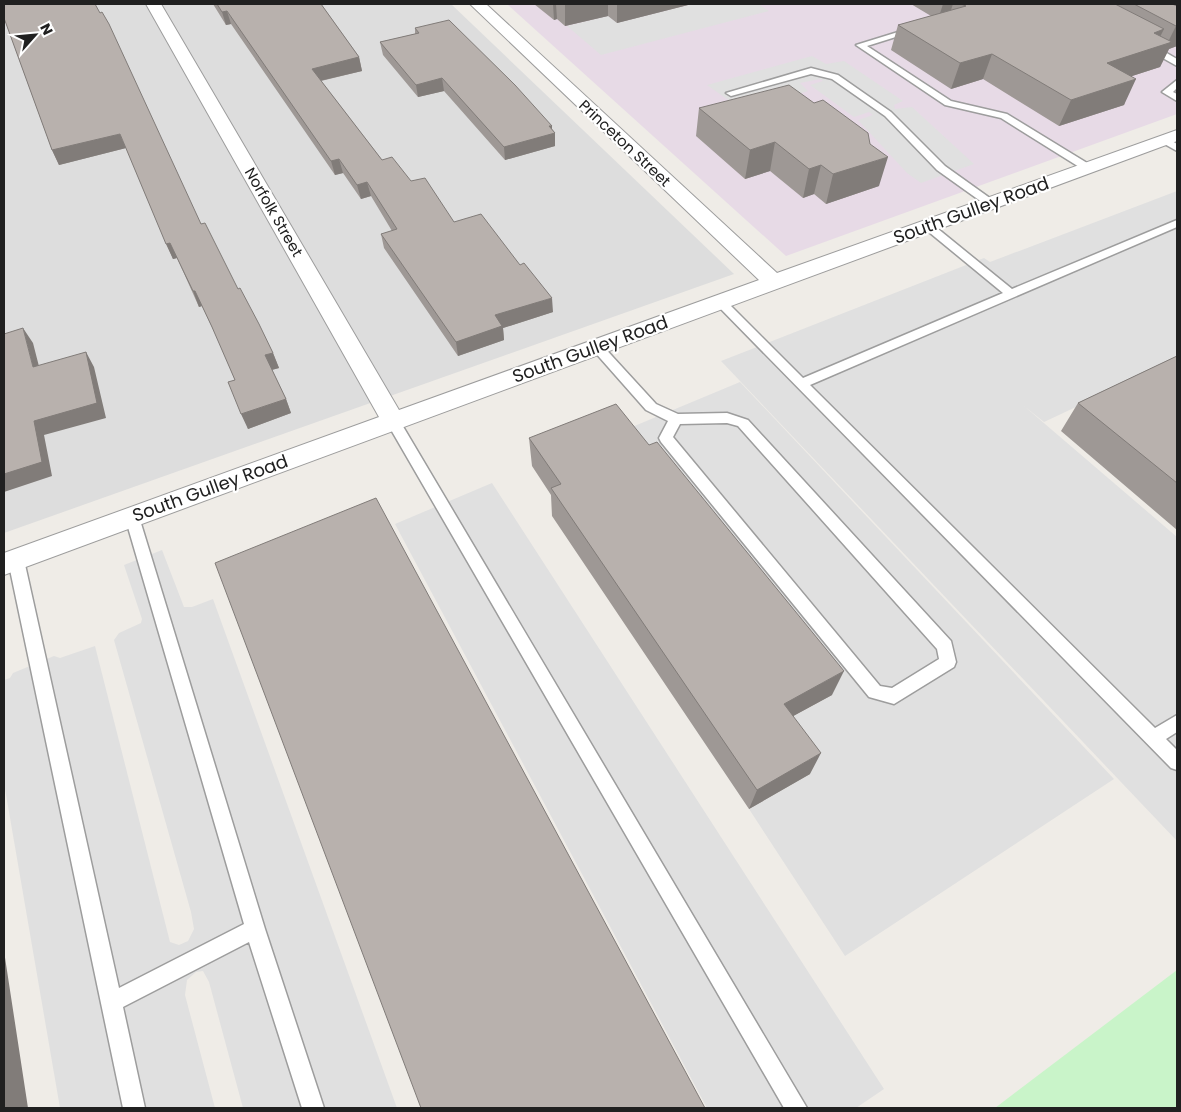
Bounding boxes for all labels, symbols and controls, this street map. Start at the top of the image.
north arrow [10,10,60,60]
text: N [35,20,58,38]
street label: Princeton Street [574,95,676,191]
street label: Norfolk Street [240,164,308,260]
street label: South Gulley Road [890,170,1052,250]
street label: South Gulley Road [509,309,671,389]
street label: South Gulley Road [129,448,291,528]

